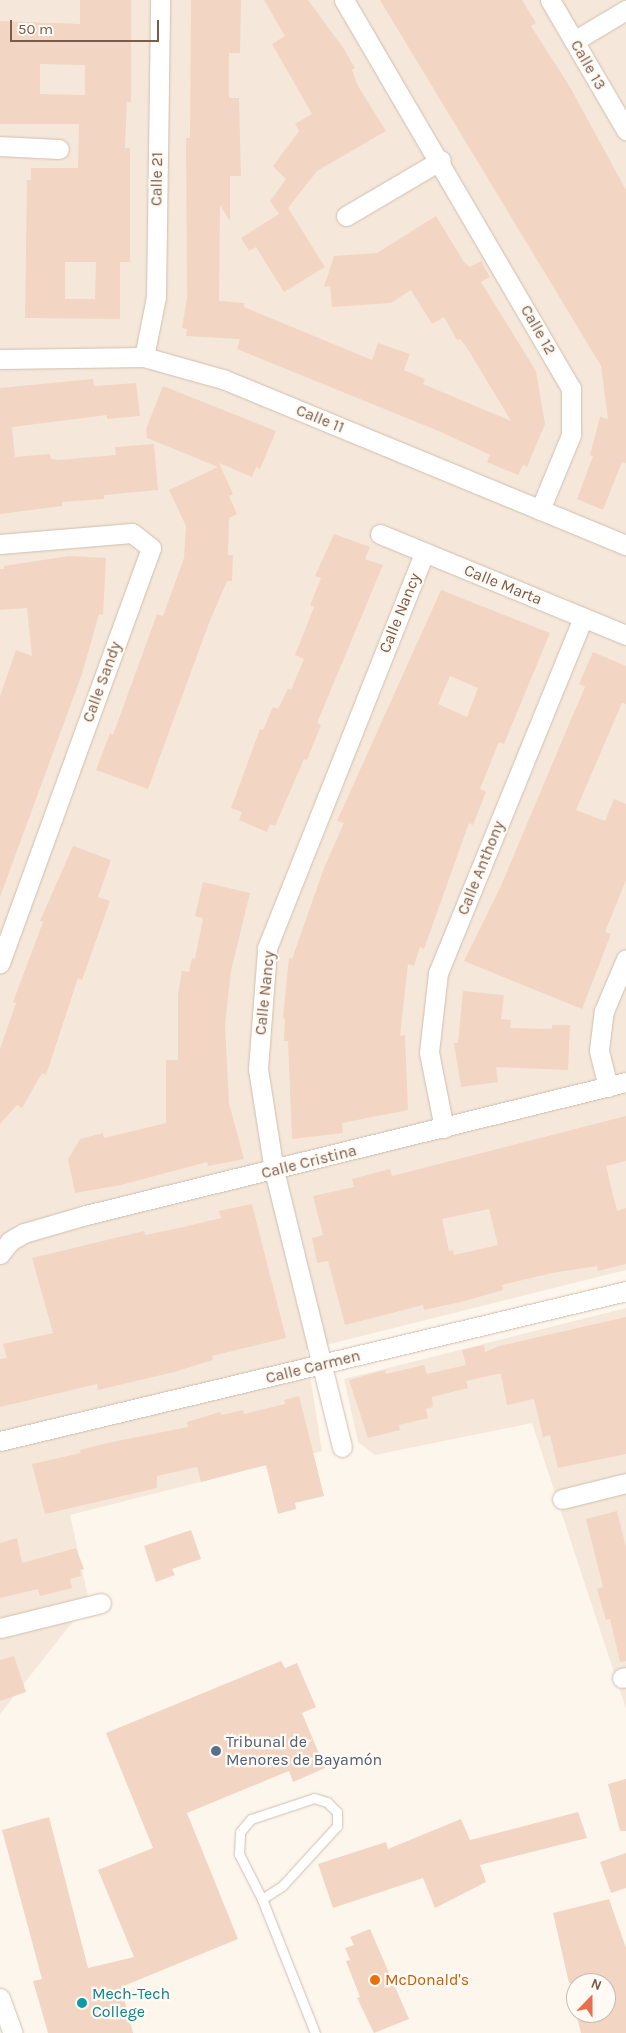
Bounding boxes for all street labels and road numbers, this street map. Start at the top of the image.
street label: Calle 13 [566,37,610,93]
street label: Calle 21 [147,152,167,206]
street label: Calle 12 [516,302,560,358]
street label: Calle 11 [293,401,347,437]
street label: Calle Marta [461,561,545,609]
street label: Calle Nancy [375,570,425,656]
street label: Calle Sandy [79,639,125,725]
street label: Calle Anthony [453,818,509,918]
street label: Calle Nancy [251,950,279,1036]
street label: Calle Cristina [259,1141,359,1183]
street label: Calle Carmen [264,1346,362,1388]

